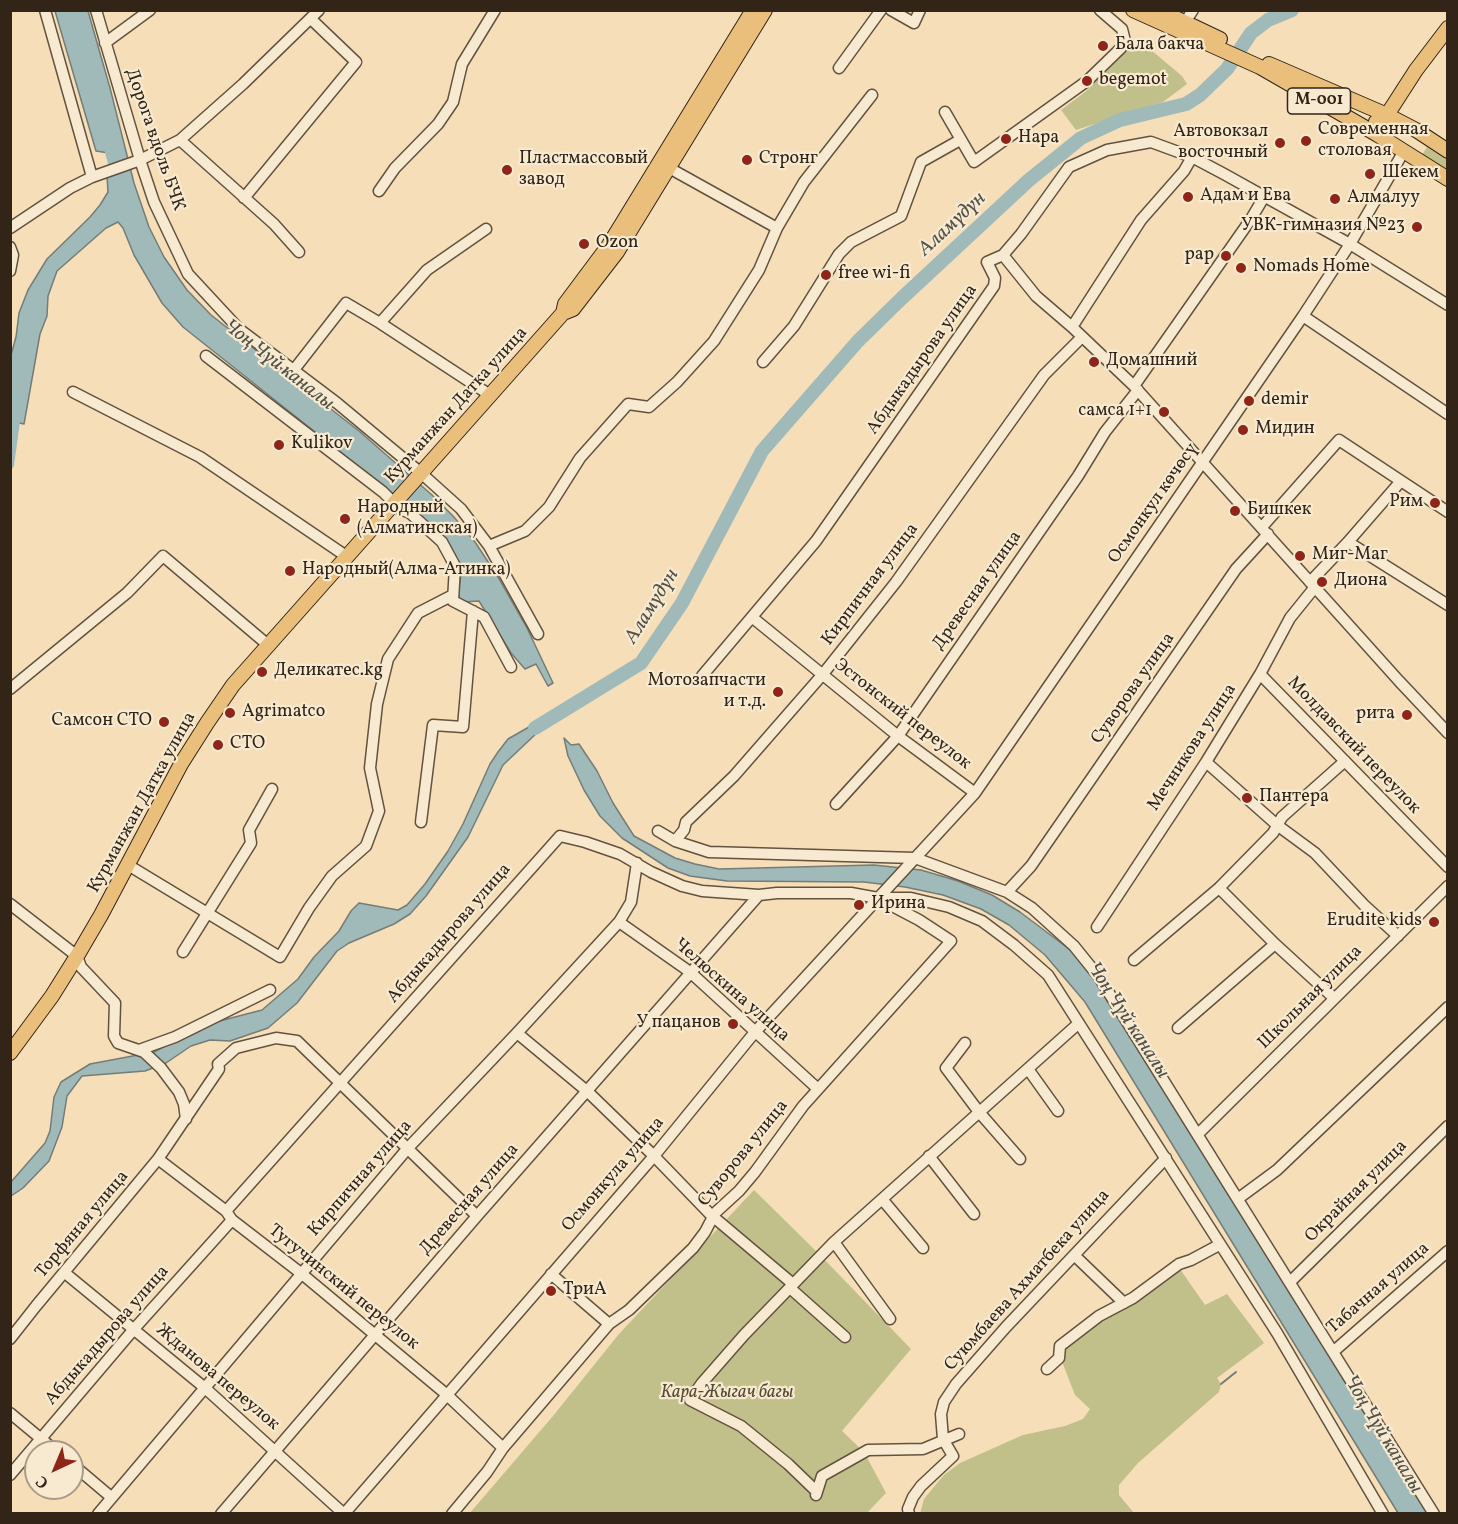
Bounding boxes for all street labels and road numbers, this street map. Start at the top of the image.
street label: Дорога вдоль БЧК [120,66,188,214]
road number: М-001 [1288,88,1350,114]
street label: Абдыкадырова улица [863,281,983,439]
street label: Курманжан Датка улица [381,323,533,489]
street label: Осмонкул көчөсү [1104,440,1204,568]
street label: Кирпичная улица [818,520,924,650]
street label: Древесная улица [929,527,1027,655]
street label: Суворова улица [1088,629,1180,749]
street label: Эстонский переулок [829,655,975,775]
street label: Молдавский переулок [1282,673,1424,819]
street label: Мечникова улица [1144,680,1242,816]
street label: Курманжан Датка улица [84,709,202,897]
street label: Абдыкадырова улица [383,860,517,1008]
street label: Челюскина улица [669,935,793,1047]
street label: Школьная улица [1254,941,1368,1055]
street label: Суворова улица [694,1096,794,1212]
street label: Осмонкула улица [558,1113,670,1237]
street label: Кирпичная улица [304,1116,418,1242]
street label: Окрайная улица [1301,1136,1413,1248]
street label: Древесная улица [416,1140,524,1260]
street label: Торфяная улица [32,1167,134,1283]
street label: Суюмбаева Ахматбека улица [941,1186,1115,1376]
street label: Тугучинский переулок [263,1221,423,1355]
street label: Табачная улица [1323,1239,1435,1339]
street label: Абдыкадырова улица [41,1262,175,1410]
street label: Жданова переулок [151,1320,283,1436]

